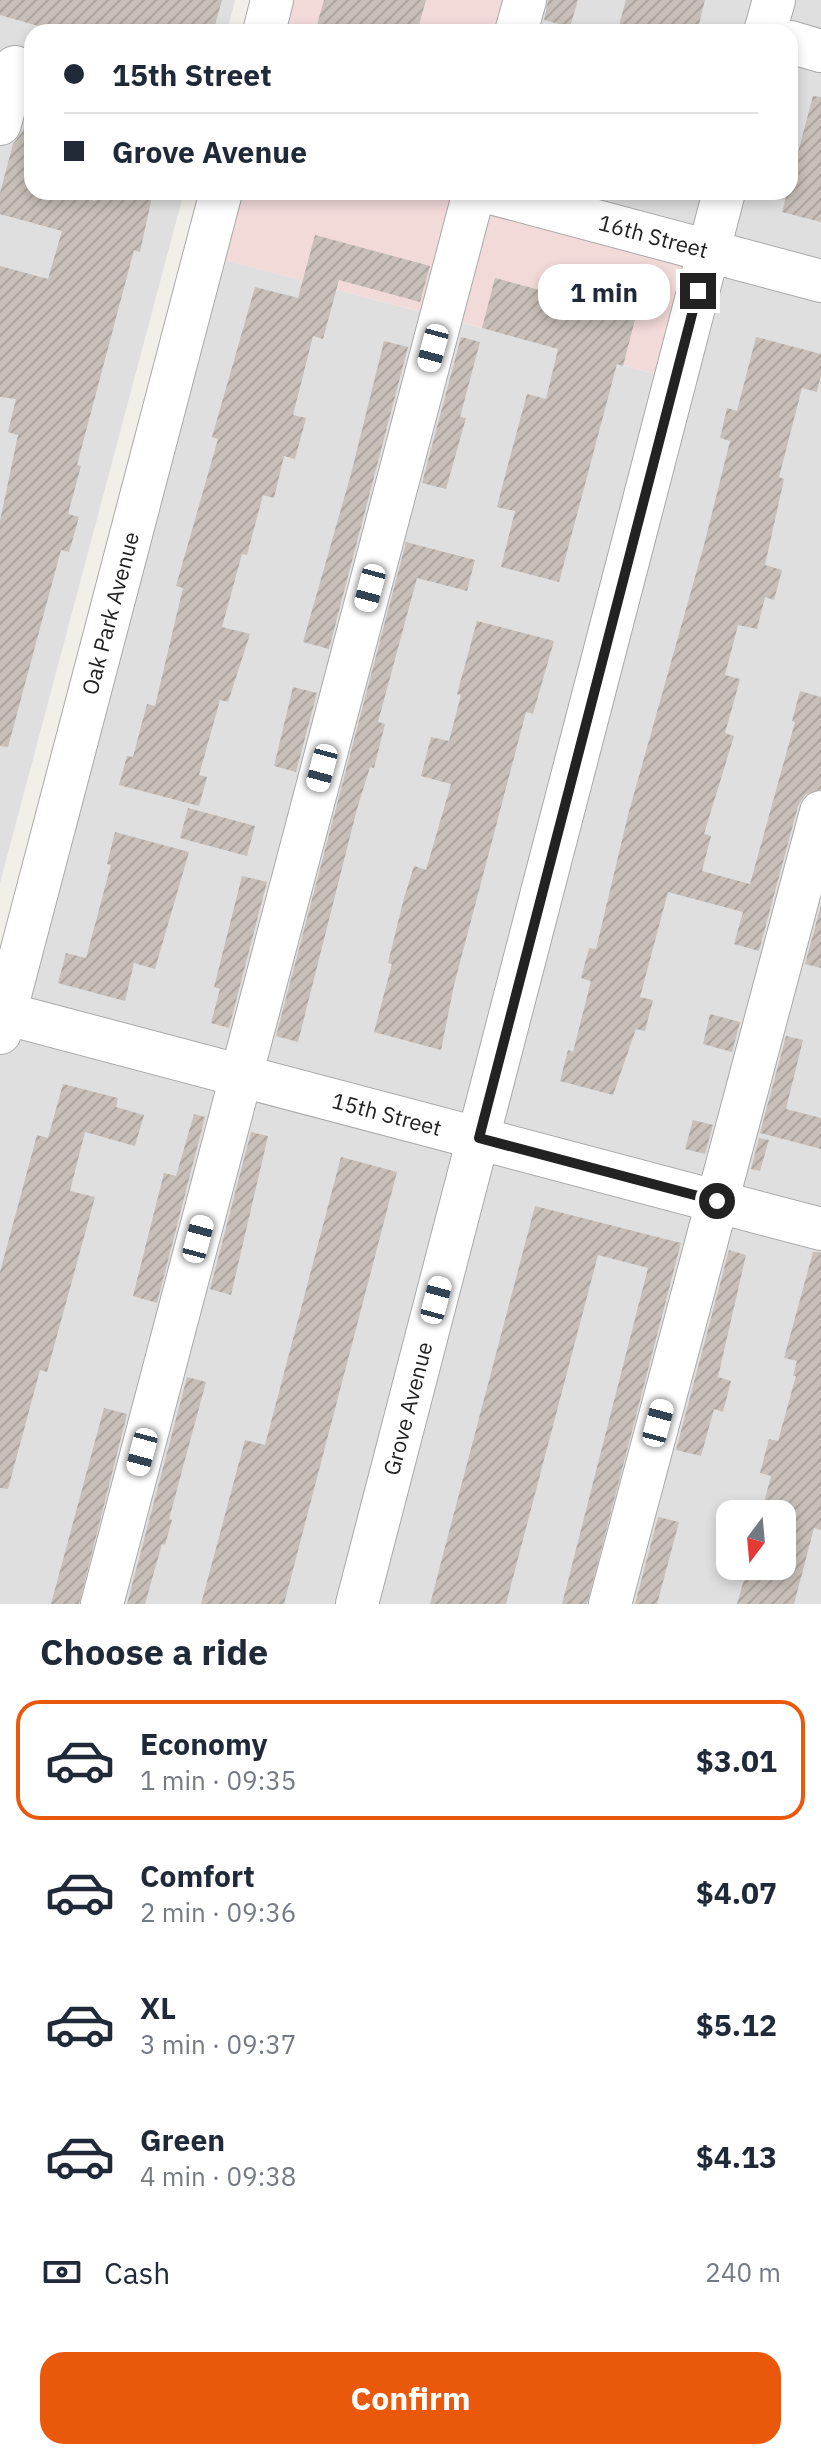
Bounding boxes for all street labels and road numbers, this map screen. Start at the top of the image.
street label: 16th Street [595,207,711,264]
street label: Oak Park Avenue [75,528,145,698]
street label: 15th Street [329,1085,445,1142]
street label: Grove Avenue [376,1339,439,1478]

